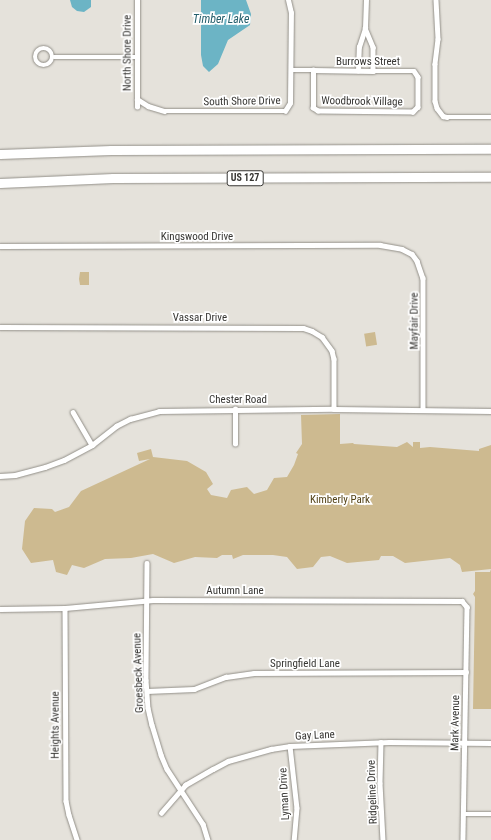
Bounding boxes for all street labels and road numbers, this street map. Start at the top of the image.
street label: North Shore Drive [121,15,135,91]
street label: Burrows Street [336,55,400,69]
street label: South Shore Drive [203,95,281,109]
street label: Woodbrook Village [321,95,403,109]
road number: US 127 [226,170,264,186]
street label: Kingswood Drive [161,230,233,244]
street label: Mayfair Drive [408,292,422,350]
street label: Vassar Drive [173,311,227,325]
street label: Chester Road [209,393,267,407]
street label: Autumn Lane [206,584,264,598]
street label: Groesbeck Avenue [131,633,147,713]
street label: Springfield Lane [270,657,340,671]
street label: Heights Avenue [49,691,63,759]
street label: Mark Avenue [449,695,463,751]
street label: Gay Lane [295,728,335,744]
street label: Ridgeline Drive [365,760,381,824]
street label: Lyman Drive [277,767,293,821]

